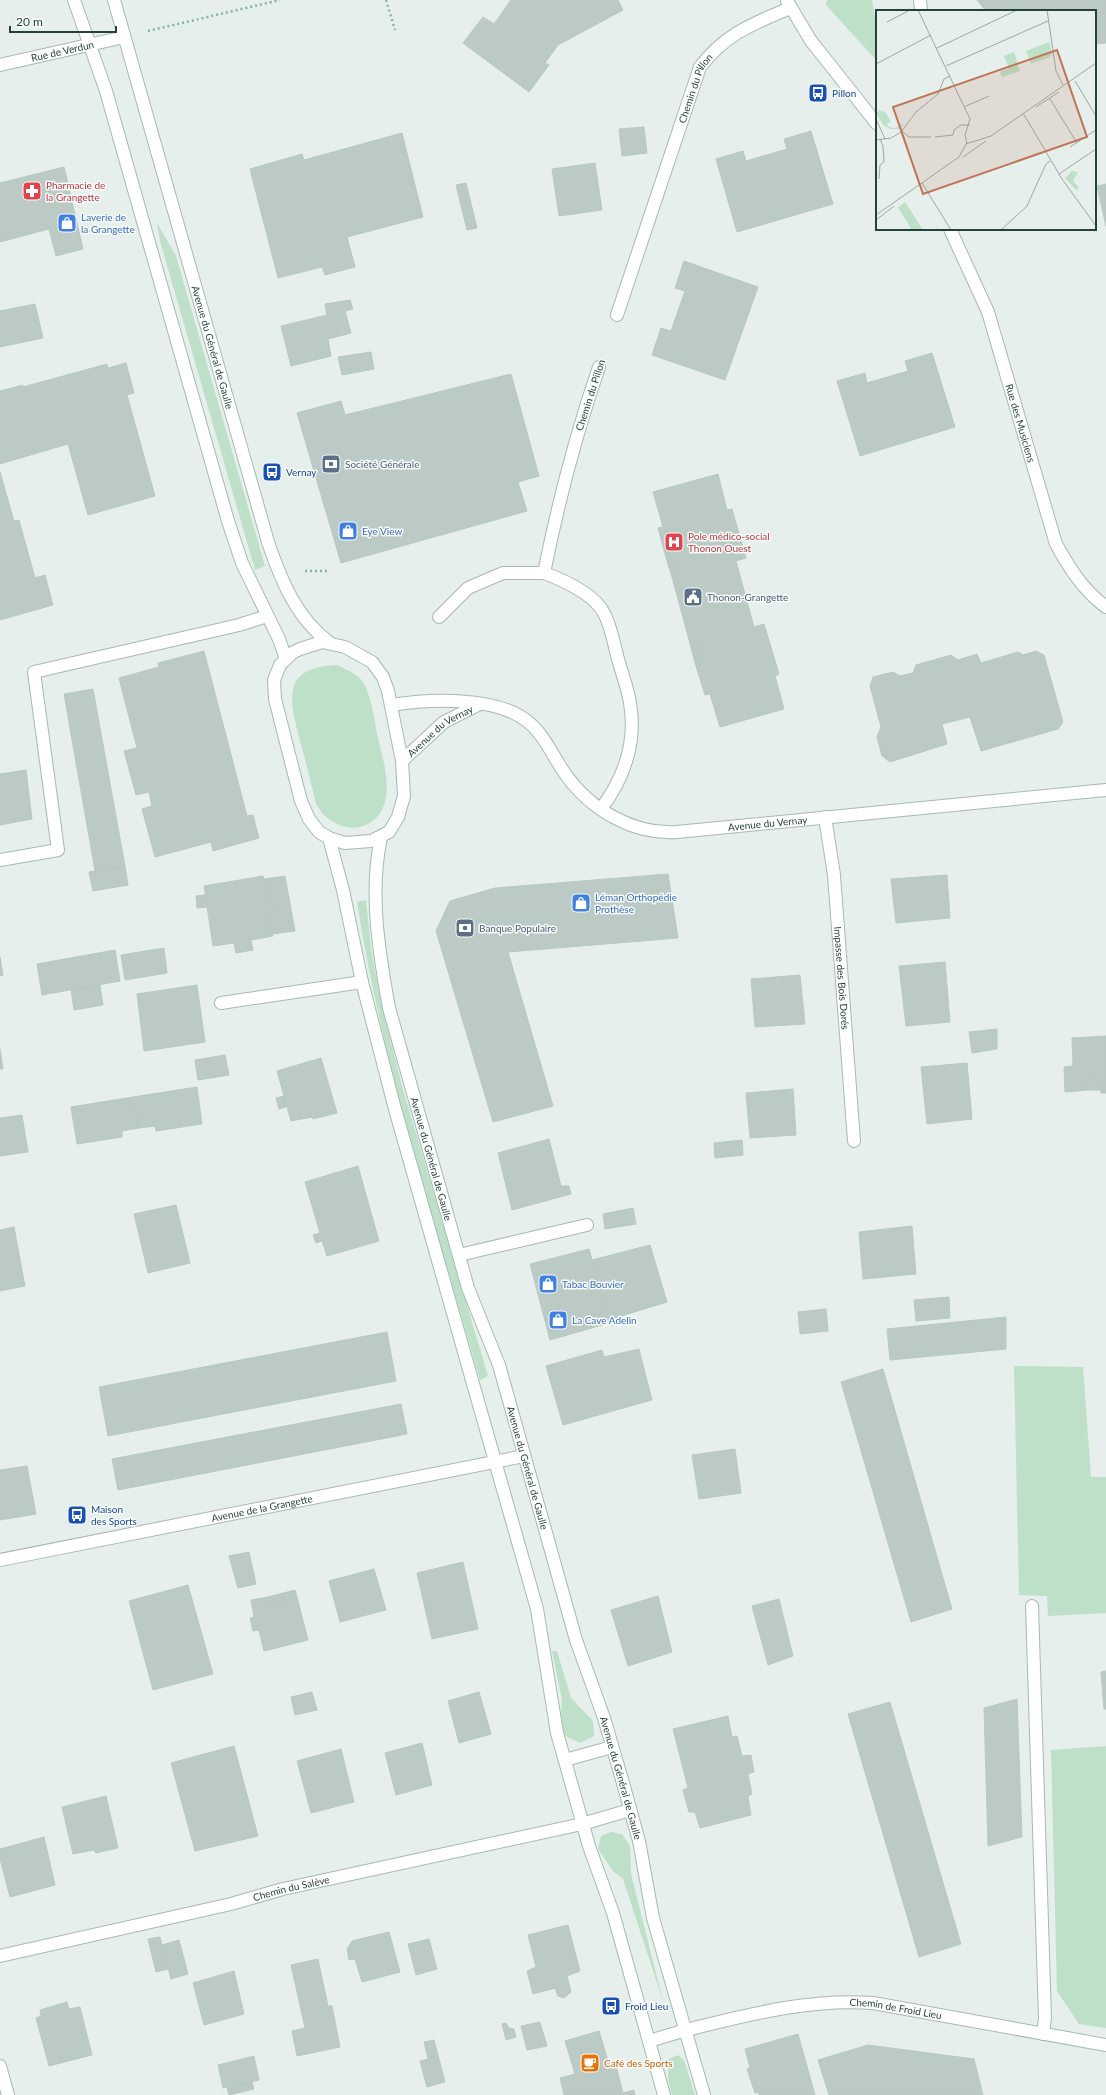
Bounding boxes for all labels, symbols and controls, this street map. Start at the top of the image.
scale bar [10,8,116,34]
inset map [876,10,1096,230]
text: 20 m [16,14,43,29]
street label: Rue de Verdun [30,38,95,64]
street label: Chemin du Pillon [676,51,715,125]
bus stop icon: Pillon [807,82,829,104]
place label: Pillon [832,87,856,99]
place label: Pharmacie de la Grangette [46,179,105,203]
pharmacy icon: Pharmacie de la Grangette [21,180,43,202]
place label: Laverie de la Grangette [81,211,135,235]
shop icon: Laverie de la Grangette [56,212,78,234]
street label: Avenue du Général de Gaulle [189,284,236,410]
street label: Chemin du Pillon [573,358,607,432]
street label: Rue des Musiciens [1003,382,1038,464]
bank icon: Société Générale [320,453,342,475]
place label: Société Générale [345,458,419,470]
bus stop icon: Vernay [261,461,283,483]
place label: Vernay [286,466,317,478]
shop icon: Eye View [337,520,359,542]
place label: Eye View [362,525,402,537]
place label: Pole médico-social Thonon Ouest [688,530,770,554]
hospital icon: Pole médico-social Thonon Ouest [663,531,685,553]
public building icon: Thonon-Grangette [682,586,704,608]
place label: Thonon-Grangette [707,591,788,603]
street label: Avenue du Vernay [405,702,476,759]
street label: Avenue du Vernay [727,813,809,833]
place label: Léman Orthopédie Prothèse [595,891,677,915]
shop icon: Léman Orthopédie Prothèse [570,892,592,914]
bank icon: Banque Populaire [454,917,476,939]
place label: Banque Populaire [479,922,556,934]
street label: Impasse des Bois Dorés [832,926,852,1030]
street label: Avenue du Général de Gaulle [408,1096,455,1222]
shop icon: Tabac Bouvier [537,1273,559,1295]
place label: Tabac Bouvier [562,1278,624,1290]
shop icon: La Cave Adelin [547,1309,569,1331]
place label: La Cave Adelin [572,1314,637,1326]
street label: Avenue du Général de Gaulle [505,1405,551,1531]
street label: Avenue de la Grangette [210,1492,314,1524]
place label: Maison des Sports [91,1503,137,1527]
bus stop icon: Maison des Sports [66,1504,88,1526]
street label: Avenue du Général de Gaulle [598,1715,644,1841]
street label: Chemin du Salève [251,1873,330,1903]
bus stop icon: Froid Lieu [600,1995,622,2017]
street label: Chemin de Froid Lieu [850,1996,943,2021]
place label: Froid Lieu [625,2000,668,2012]
cafe icon: Café des Sports [579,2052,601,2074]
place label: Café des Sports [604,2057,673,2069]

